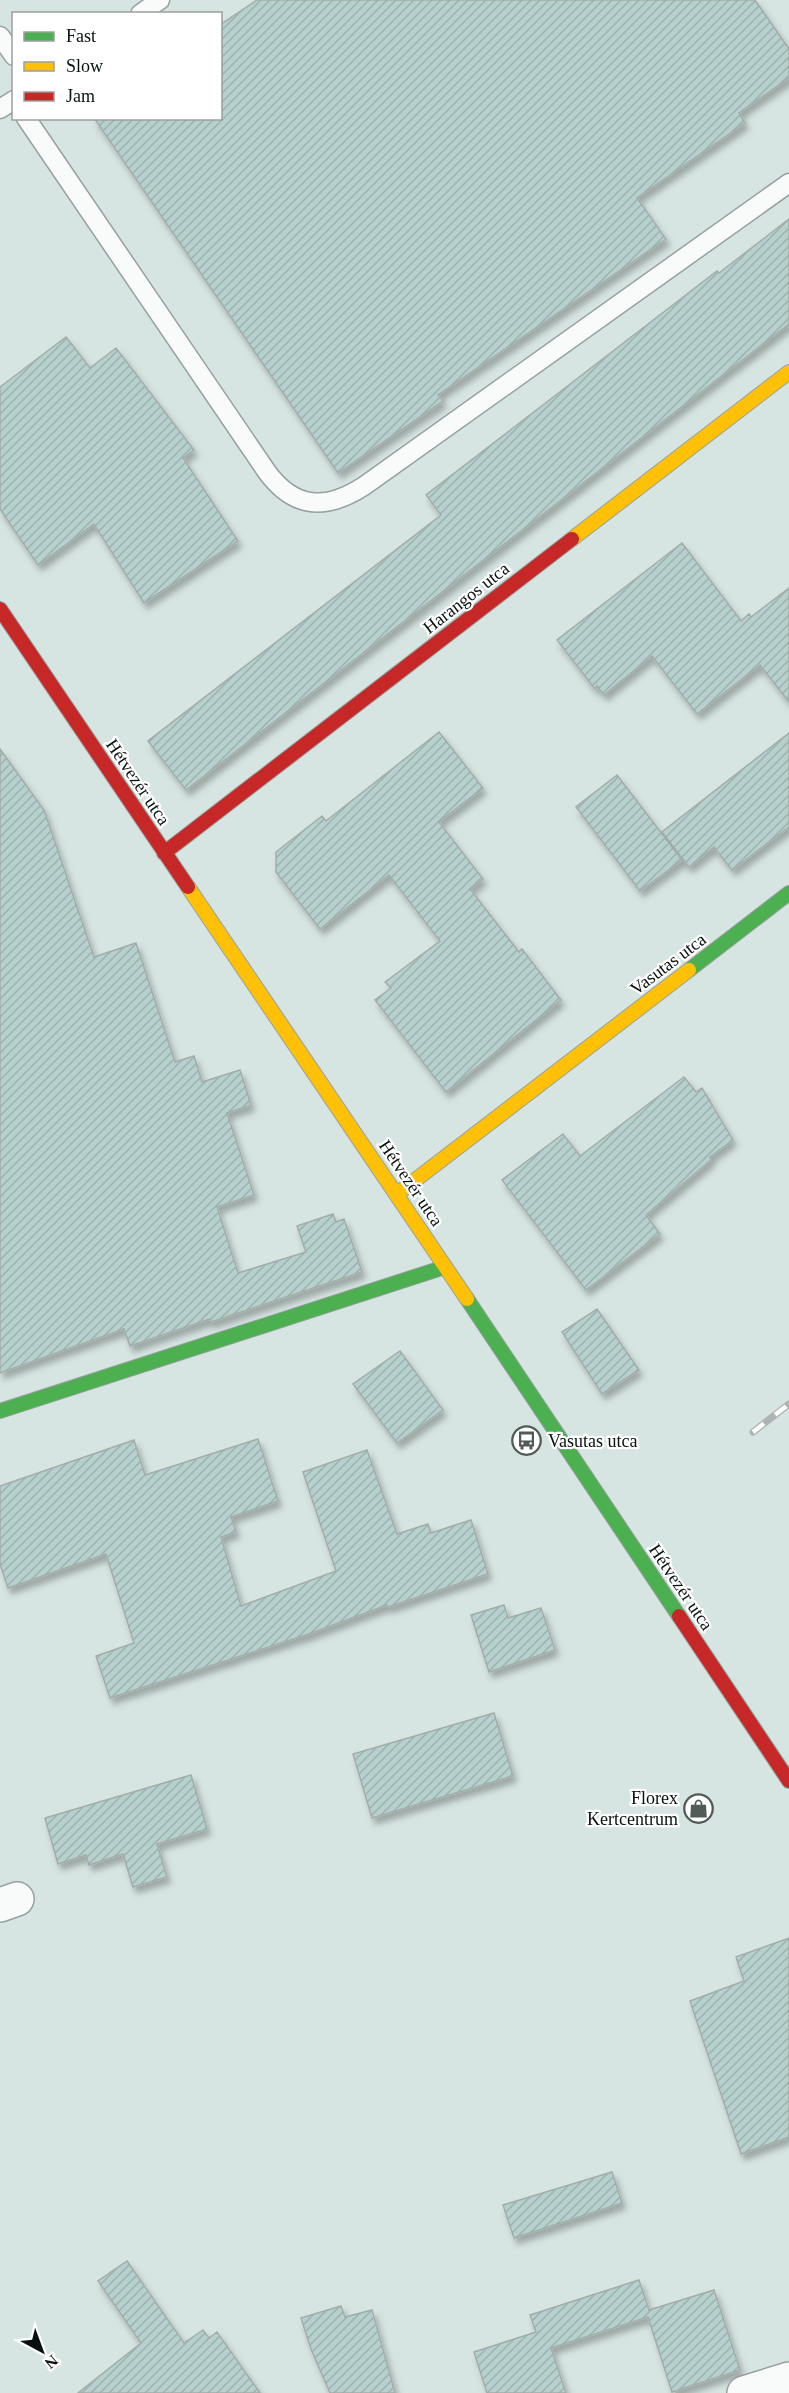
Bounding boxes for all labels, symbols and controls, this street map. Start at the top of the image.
legend [12,12,222,120]
text: Fast [66,26,96,46]
text: Slow [66,56,103,76]
text: Jam [66,86,95,106]
street label: Harangos utca [419,558,513,638]
street label: Hétvezér utca [102,735,174,829]
street label: Vasutas utca [626,929,710,999]
street label: Hétvezér utca [375,1136,447,1230]
bus stop icon: Vasutas utca [511,1425,543,1457]
place label: Vasutas utca [548,1431,637,1451]
street label: Hétvezér utca [645,1540,717,1634]
place label: Florex Kertcentrum [587,1788,678,1829]
shop icon: Florex Kertcentrum [683,1792,715,1824]
north arrow [12,2321,72,2381]
text: N [41,2352,61,2372]

